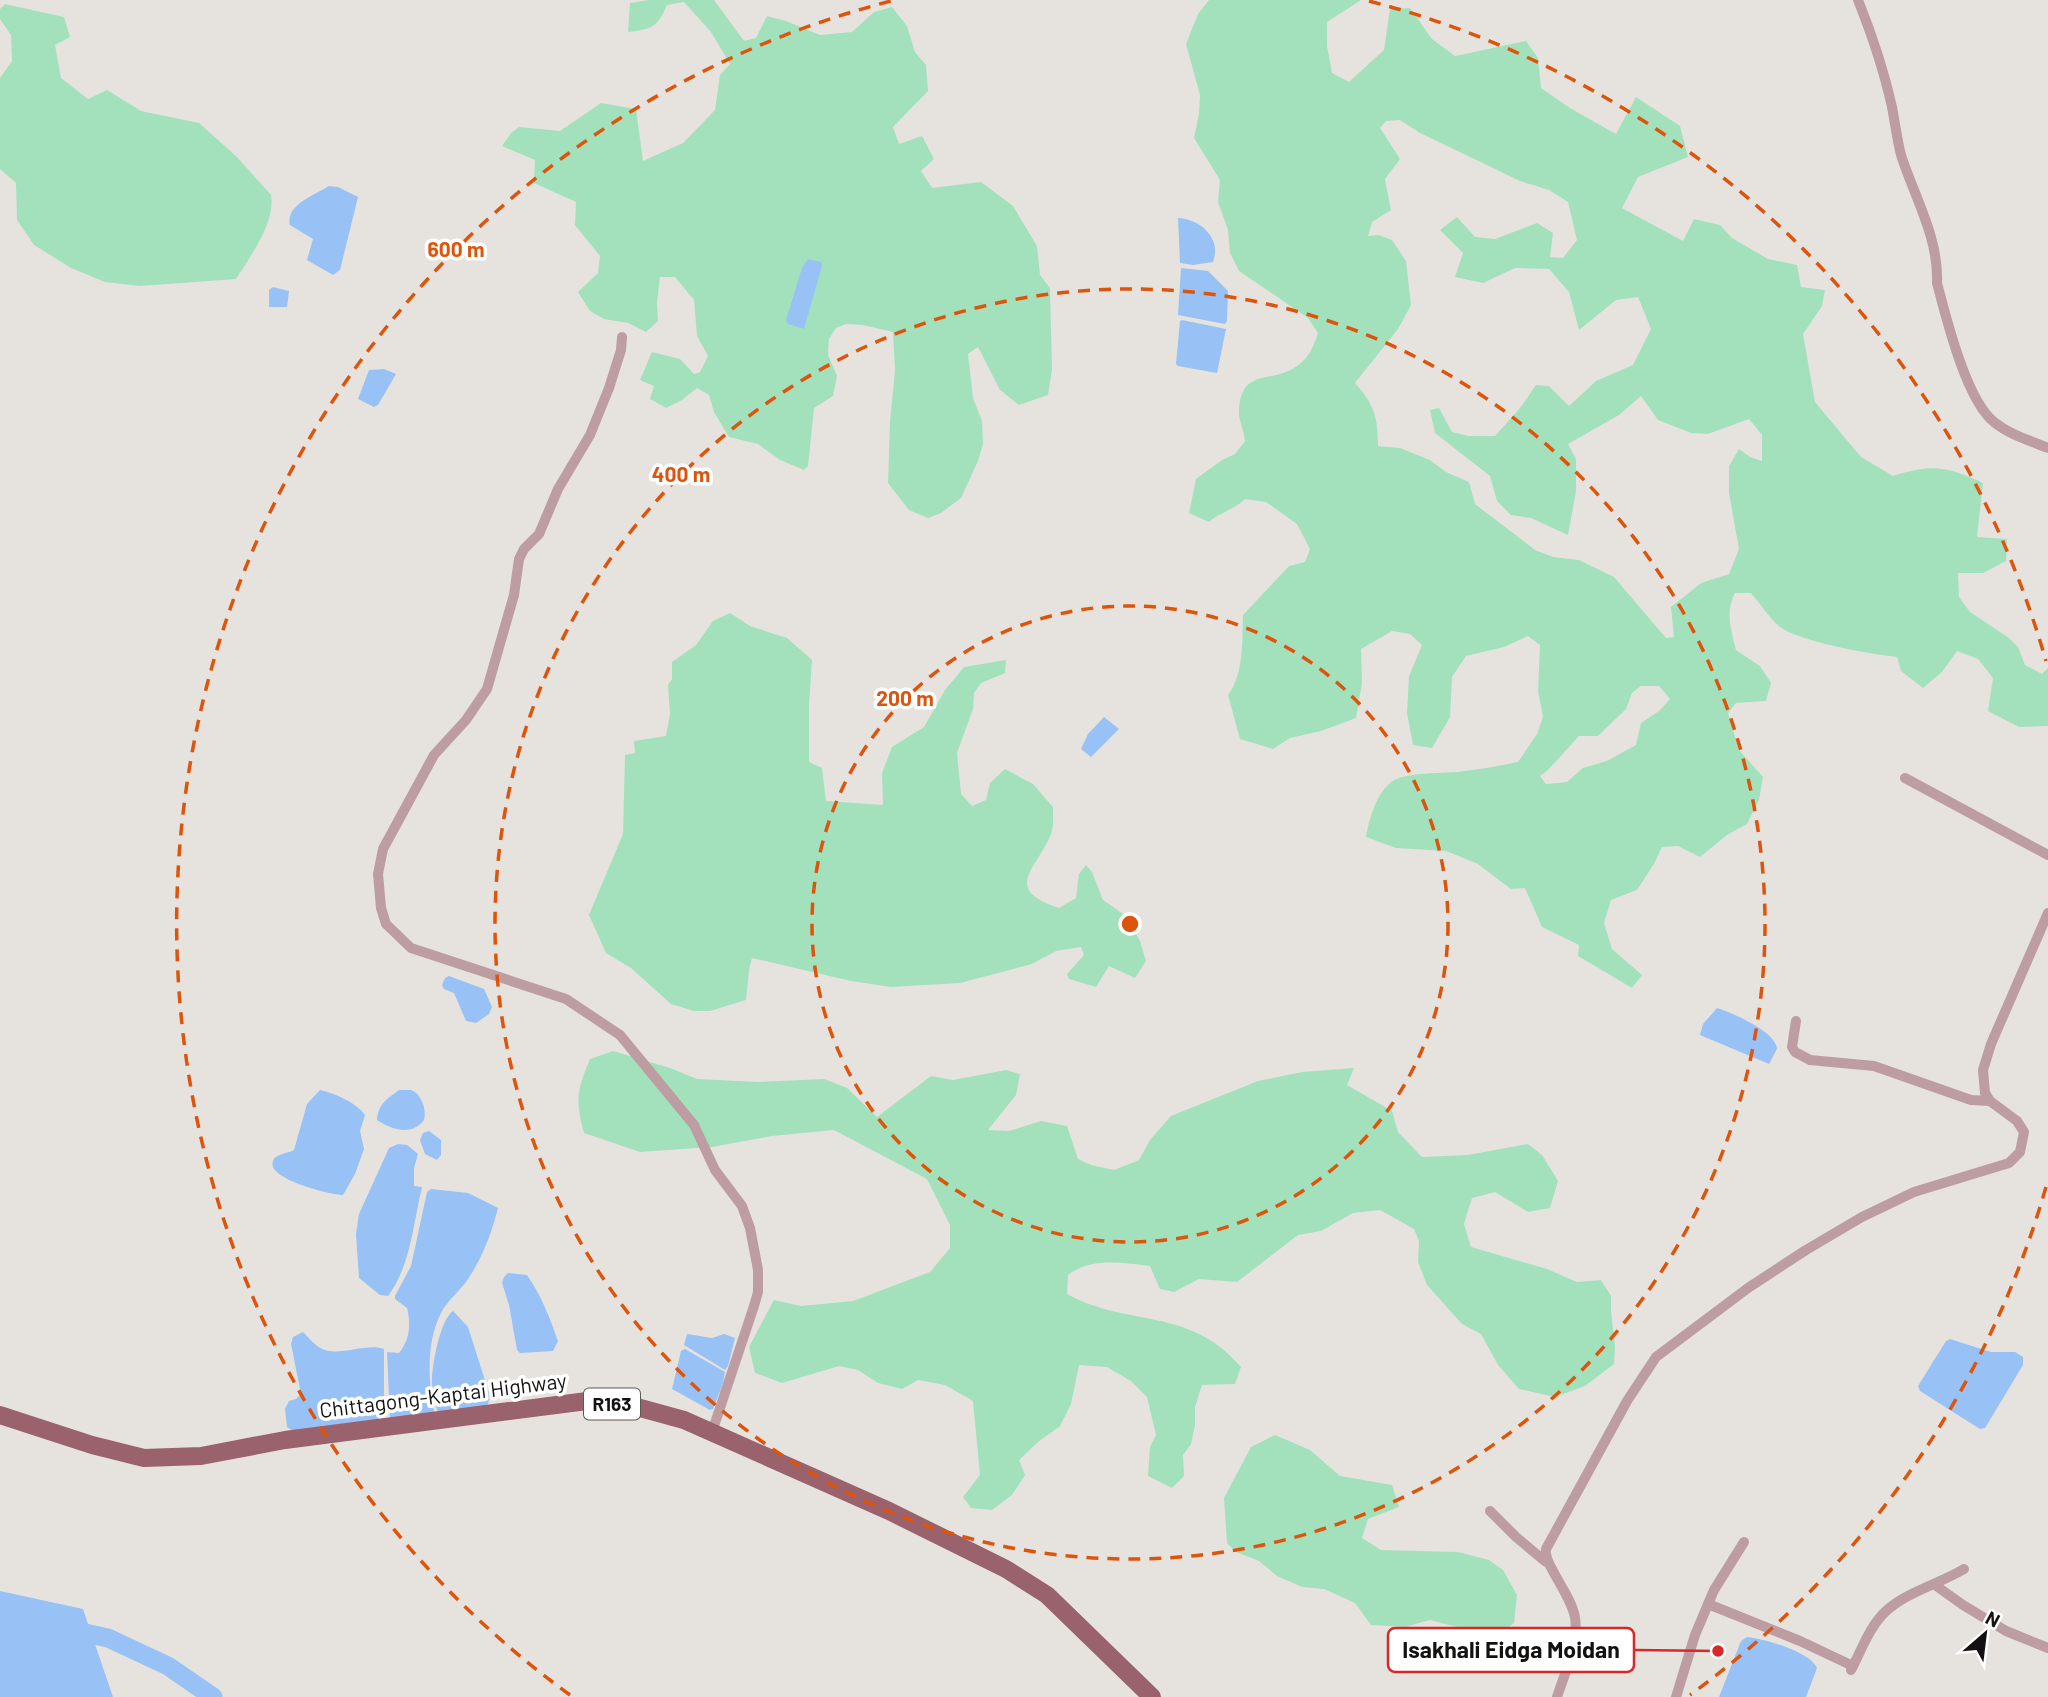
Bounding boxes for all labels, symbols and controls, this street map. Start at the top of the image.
text: 600 m [428,236,484,261]
text: 400 m [652,461,710,486]
text: 200 m [876,685,934,710]
centre of rings [1118,912,1142,936]
street label: Chittagong-Kaptai Highway [318,1367,568,1422]
road number: R163 [584,1388,640,1420]
north arrow [1950,1599,2020,1669]
text: N [1982,1605,2004,1632]
callout: Isakhali Eidga Moidan [1388,1628,1634,1672]
text: Isakhali Eidga Moidan [1402,1635,1620,1663]

